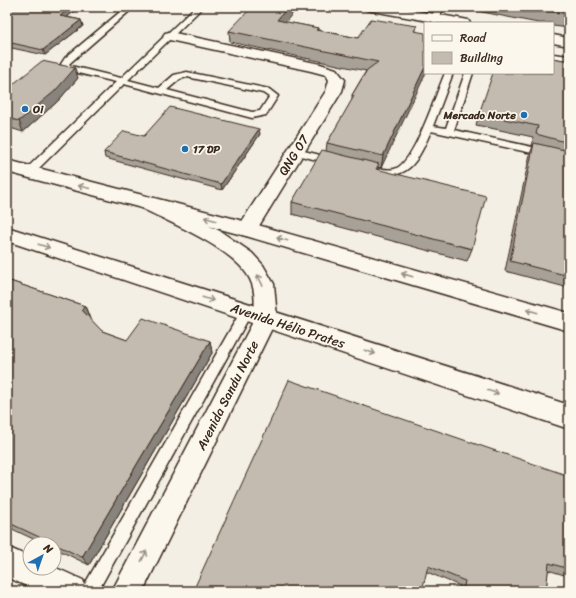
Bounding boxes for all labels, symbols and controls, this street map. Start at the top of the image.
legend [424,22,554,74]
text: Road [460,27,487,49]
text: Building [460,47,503,69]
place label: Oi [32,100,44,119]
marker: Oi [20,104,30,114]
place label: Mercado Norte [443,106,516,125]
marker: Mercado Norte [519,110,529,120]
street label: QNG 07 [272,129,316,180]
place label: 17 DP [193,140,220,159]
marker: 17 DP [180,144,190,154]
one-way arrow [78,182,91,190]
one-way arrow [203,215,216,222]
one-way arrow [276,235,289,242]
one-way arrow [37,243,50,250]
one-way arrow [400,271,413,278]
one-way arrow [256,274,263,286]
one-way arrow [201,296,214,303]
street label: Avenida Hélio Prates [227,296,349,355]
one-way arrow [525,307,538,314]
street label: Avenida Sandu Norte [189,336,265,455]
one-way arrow [363,349,376,356]
one-way arrow [487,389,500,396]
north arrow [22,536,62,576]
text: N [38,538,57,559]
one-way arrow [141,551,149,563]

